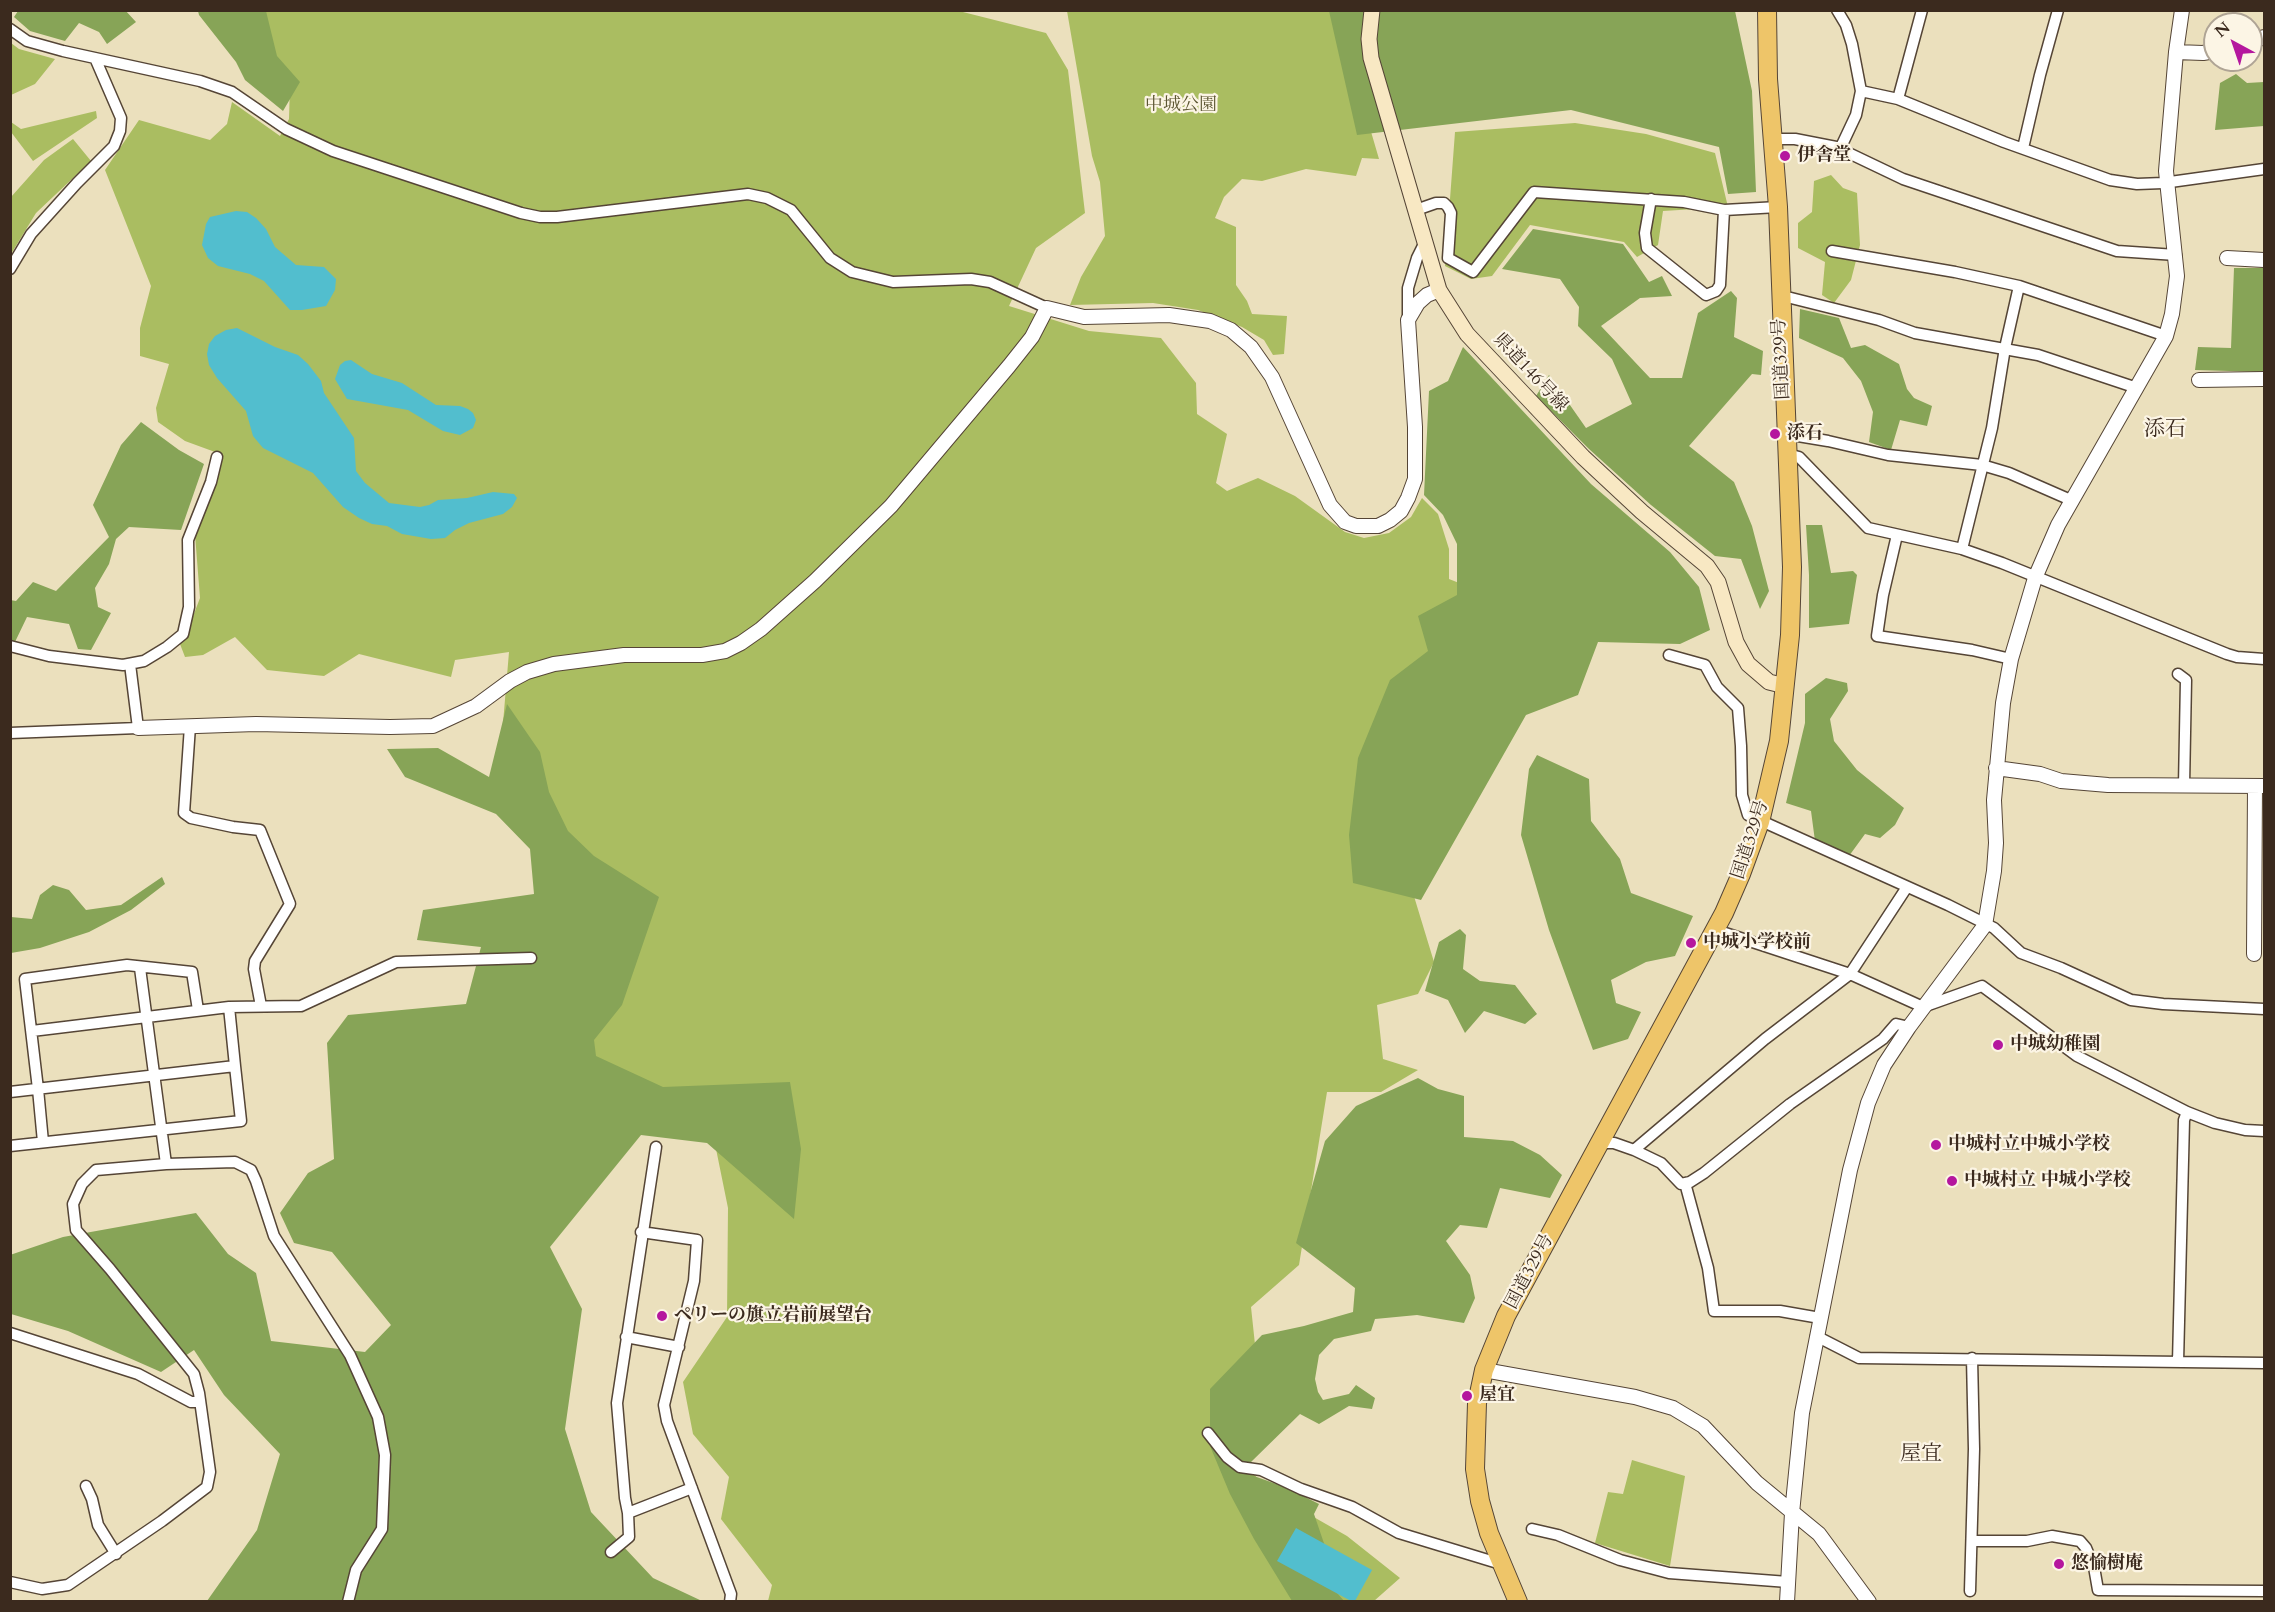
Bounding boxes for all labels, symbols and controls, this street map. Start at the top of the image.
north arrow [2203,12,2263,72]
text: N [2210,17,2235,43]
park label: 中城公園 [1145,95,1217,117]
place label: 伊舎堂 [1797,145,1851,167]
marker: 伊舎堂 [1778,149,1792,163]
street label: 国道329号 [1769,318,1795,400]
street label: 県道146号線 [1488,329,1572,417]
district label: 添石 [2144,417,2186,443]
place label: 添石 [1787,423,1823,445]
marker: 添石 [1768,427,1782,441]
street label: 国道329号 [1728,798,1774,882]
place label: 中城小学校前 [1703,932,1811,954]
marker: 中城小学校前 [1684,936,1698,950]
place label: 中城幼稚園 [2010,1034,2100,1056]
marker: 中城幼稚園 [1991,1038,2005,1052]
place label: 中城村立中城小学校 [1948,1134,2110,1156]
marker: 中城村立中城小学校 [1929,1138,1943,1152]
place label: 中城村立 中城小学校 [1964,1170,2131,1192]
marker: 中城村立 中城小学校 [1945,1174,1959,1188]
street label: 国道329号 [1501,1231,1559,1313]
place label: ペリーの旗立岩前展望台 [674,1305,872,1327]
marker: ペリーの旗立岩前展望台 [655,1309,669,1323]
place label: 屋宜 [1479,1385,1515,1407]
marker: 屋宜 [1460,1389,1474,1403]
district label: 屋宜 [1900,1442,1942,1468]
place label: 悠愉樹庵 [2071,1553,2143,1575]
marker: 悠愉樹庵 [2052,1557,2066,1571]

